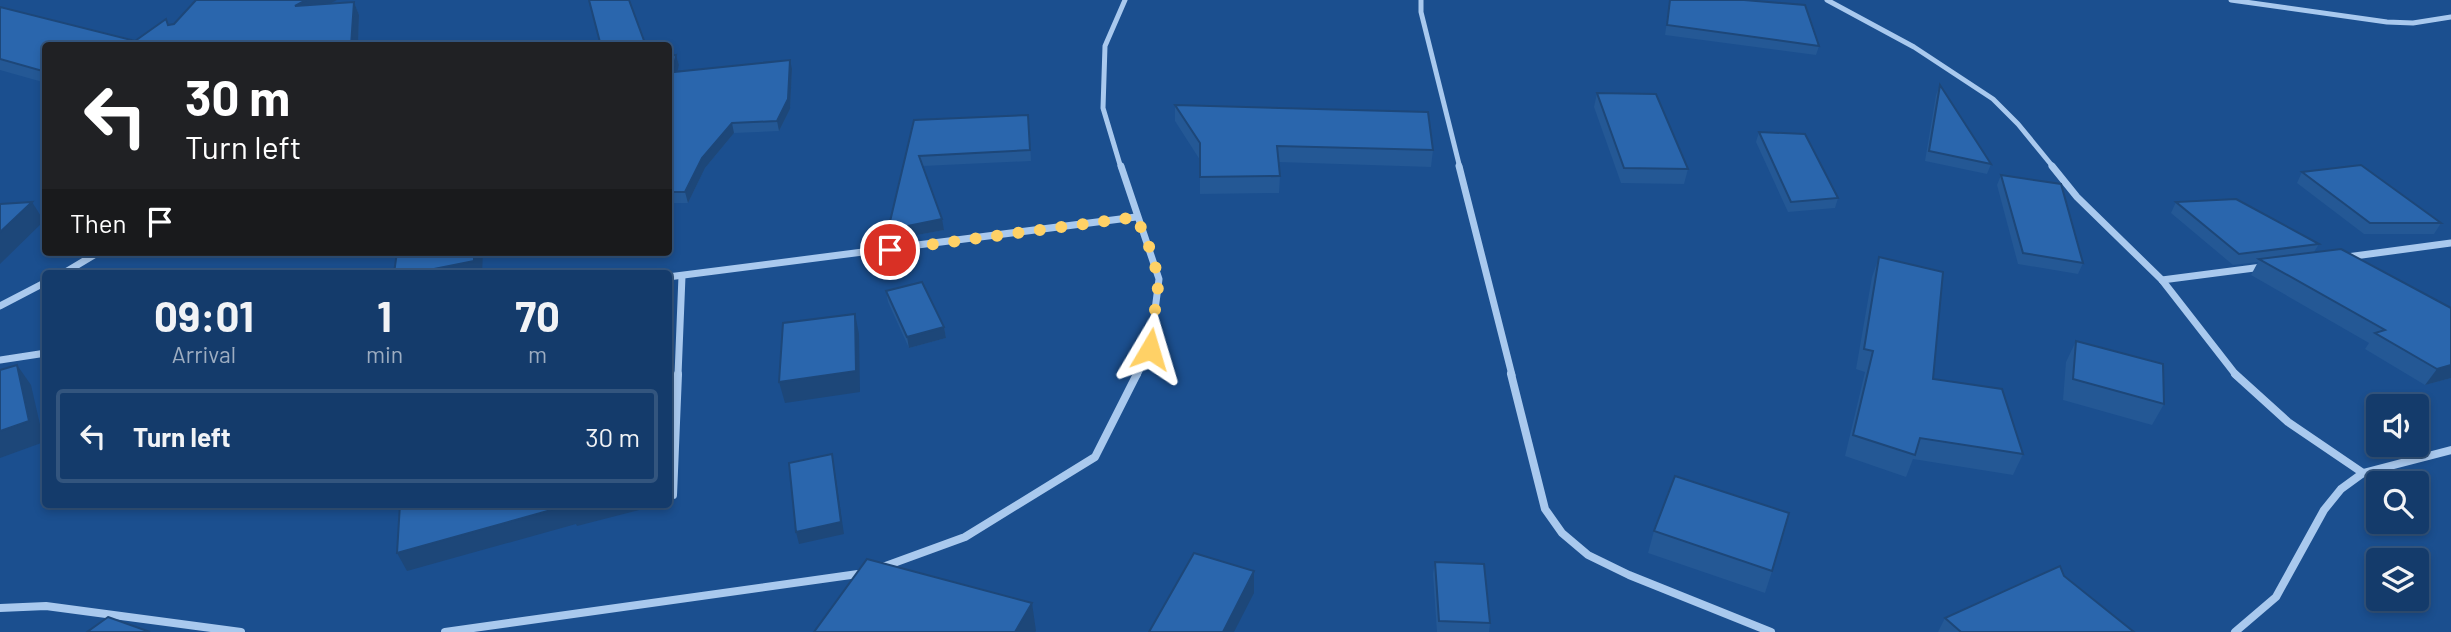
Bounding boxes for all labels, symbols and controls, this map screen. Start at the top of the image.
text: 30 m [185,67,290,126]
icon: left [70,70,161,161]
text: Turn left [185,127,302,165]
icon: arrive [141,203,179,241]
text: Then [70,207,127,238]
pin [860,220,920,280]
icon: arrive [871,231,909,269]
text: 09:01 [154,290,254,340]
text: 1 [377,290,392,340]
text: 70 [515,290,560,340]
position arrow [1113,312,1187,386]
text: Arrival [172,340,236,368]
text: min [366,340,403,368]
text: m [528,340,547,368]
map controls [2366,394,2429,611]
button: sound [2366,394,2429,457]
icon: left [74,417,112,455]
text: Turn left [133,421,231,452]
text: 30 m [585,421,640,452]
button: search [2366,471,2429,534]
button: layers [2366,548,2429,611]

